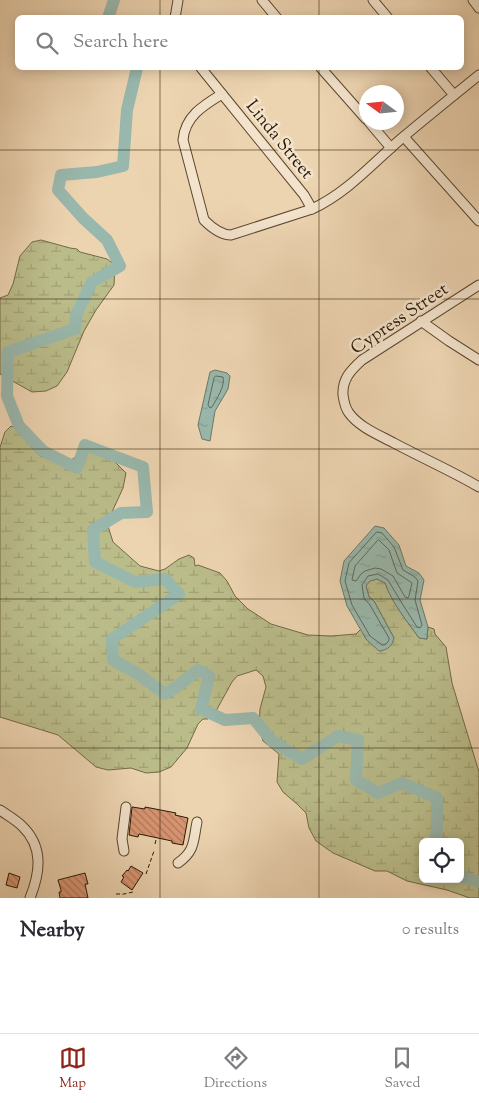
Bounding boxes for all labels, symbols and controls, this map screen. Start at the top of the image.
search box [15,15,464,70]
icon: search [33,29,61,57]
text: Search here [73,29,168,56]
north arrow [359,85,404,130]
street label: Linda Street [238,95,319,185]
street label: Cypress Street [346,277,454,362]
map controls [419,838,464,883]
button: locate [419,838,464,883]
text: Nearby [20,916,85,946]
text: 0 results [402,919,459,942]
tab: Map [59,1044,87,1094]
tab: Directions [204,1044,267,1094]
tab: Saved [384,1044,420,1094]

